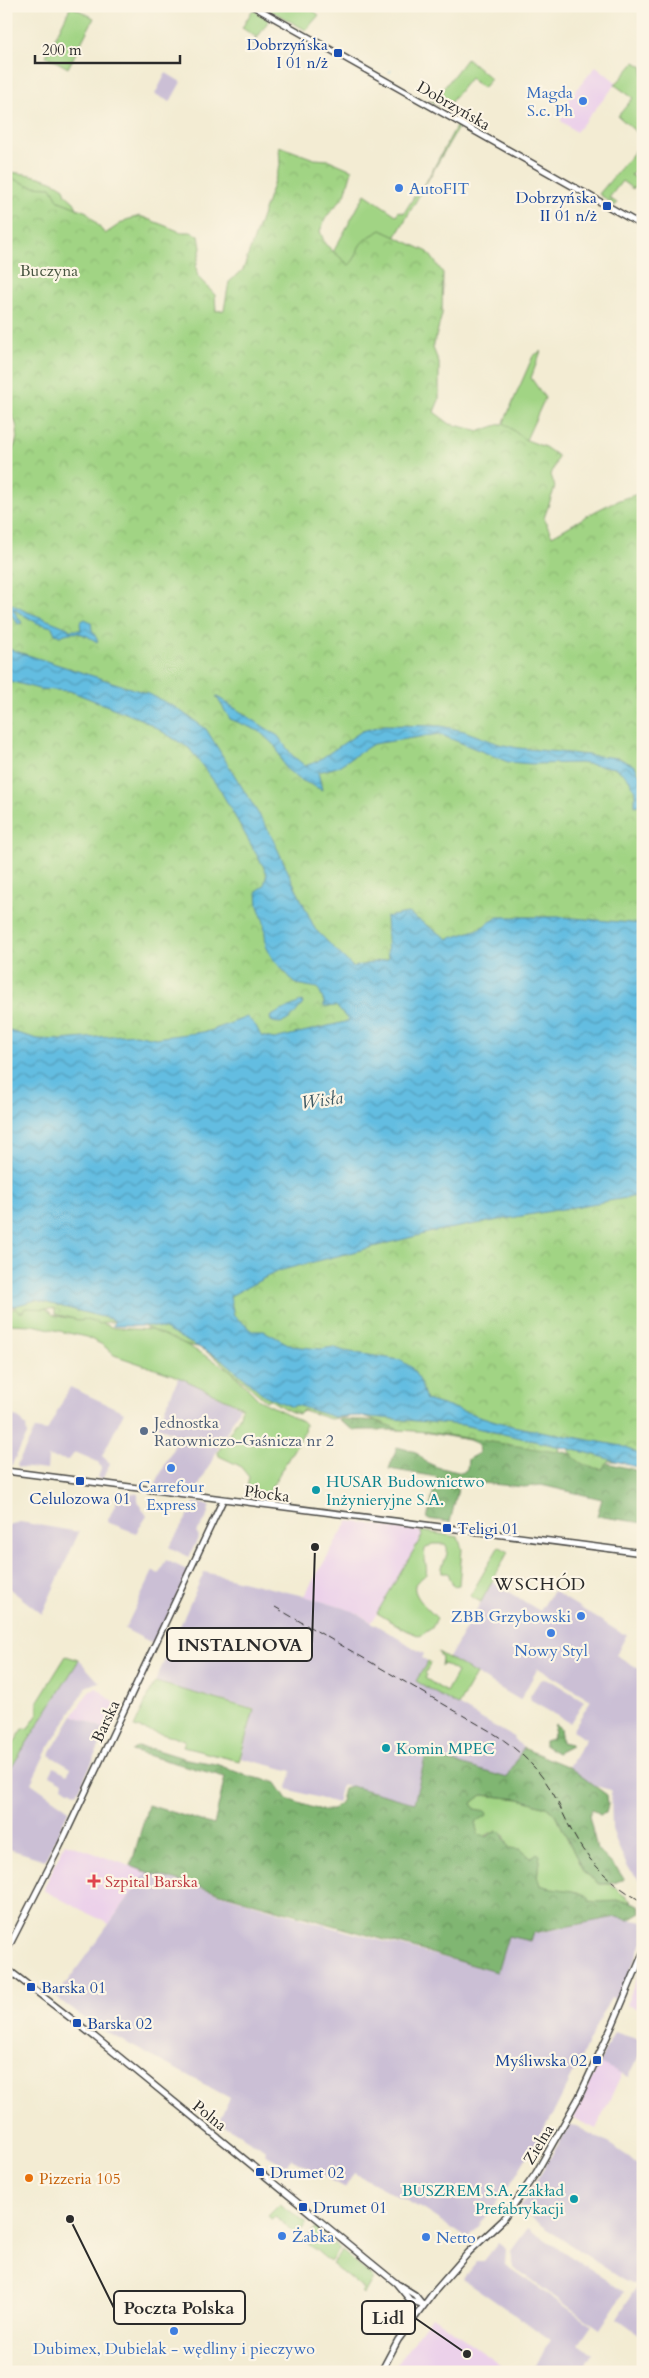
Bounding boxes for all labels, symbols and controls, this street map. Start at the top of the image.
scale bar [35,32,180,64]
place label: Dobrzyńska I 01 n/ż [246,34,328,74]
text: 200 m [42,40,82,60]
marker: Dobrzyńska I 01 n/ż [332,47,344,59]
street label: Dobrzyńska [413,76,494,136]
place label: Magda S.c. Ph [527,82,573,122]
marker: Magda S.c. Ph [577,95,589,107]
place label: AutoFIT [409,178,469,200]
marker: AutoFIT [393,182,405,194]
place label: Dobrzyńska II 01 n/ż [515,187,597,227]
marker: Dobrzyńska II 01 n/ż [601,200,613,212]
park label: Buczyna [20,260,78,282]
water label: Wisła [300,1085,345,1116]
place label: Jednostka Ratowniczo-Gaśnicza nr 2 [152,1412,334,1452]
marker: Jednostka Ratowniczo-Gaśnicza nr 2 [138,1425,150,1437]
marker: Carrefour Express [165,1462,177,1474]
place label: HUSAR Budownictwo Inżynieryjne S.A. [326,1471,485,1511]
marker: Celulozowa 01 [74,1475,86,1487]
place label: Carrefour Express [138,1476,204,1516]
street label: Płocka [243,1480,291,1508]
marker: HUSAR Budownictwo Inżynieryjne S.A. [310,1484,322,1496]
place label: Celulozowa 01 [29,1488,131,1510]
place label: Teligi 01 [457,1518,519,1540]
marker: Teligi 01 [441,1522,453,1534]
district label: WSCHÓD [493,1572,586,1597]
place label: ZBB Grzybowski [451,1606,572,1628]
marker: ZBB Grzybowski [575,1610,587,1622]
marker: Nowy Styl [545,1627,557,1639]
callout: INSTALNOVA [167,1628,312,1661]
text: INSTALNOVA [177,1633,303,1658]
place label: Nowy Styl [514,1640,588,1662]
street label: Barska [87,1697,125,1746]
place label: Komin MPEC [396,1738,495,1760]
marker: Komin MPEC [380,1742,392,1754]
place label: Szpital Barska [105,1871,198,1893]
marker: Szpital Barska [87,1874,101,1888]
place label: Barska 01 [41,1977,106,1999]
marker: Barska 01 [25,1981,37,1993]
place label: Barska 02 [87,2013,152,2035]
marker: Barska 02 [71,2017,83,2029]
place label: Myśliwska 02 [495,2050,587,2072]
marker: Myśliwska 02 [591,2054,603,2066]
street label: Polna [188,2095,231,2136]
street label: Zielna [518,2120,559,2169]
place label: Drumet 02 [270,2162,344,2184]
marker: Drumet 02 [254,2166,266,2178]
place label: Pizzeria 105 [39,2168,121,2190]
marker: Pizzeria 105 [23,2172,35,2184]
place label: BUSZREM S.A. Zakład Prefabrykacji [402,2180,564,2220]
marker: BUSZREM S.A. Zakład Prefabrykacji [568,2193,580,2205]
place label: Drumet 01 [313,2197,387,2219]
marker: Drumet 01 [297,2201,309,2213]
place label: Żabka [292,2226,334,2248]
place label: Netto [436,2227,476,2249]
marker: Żabka [276,2230,288,2242]
marker: Netto [420,2231,432,2243]
callout: Poczta Polska [114,2291,245,2324]
text: Poczta Polska [124,2296,234,2321]
callout: Lidl [362,2301,415,2334]
text: Lidl [372,2306,404,2331]
marker: Dubimex, Dubielak - wędliny i pieczywo [168,2325,180,2337]
place label: Dubimex, Dubielak - wędliny i pieczywo [33,2338,315,2360]

